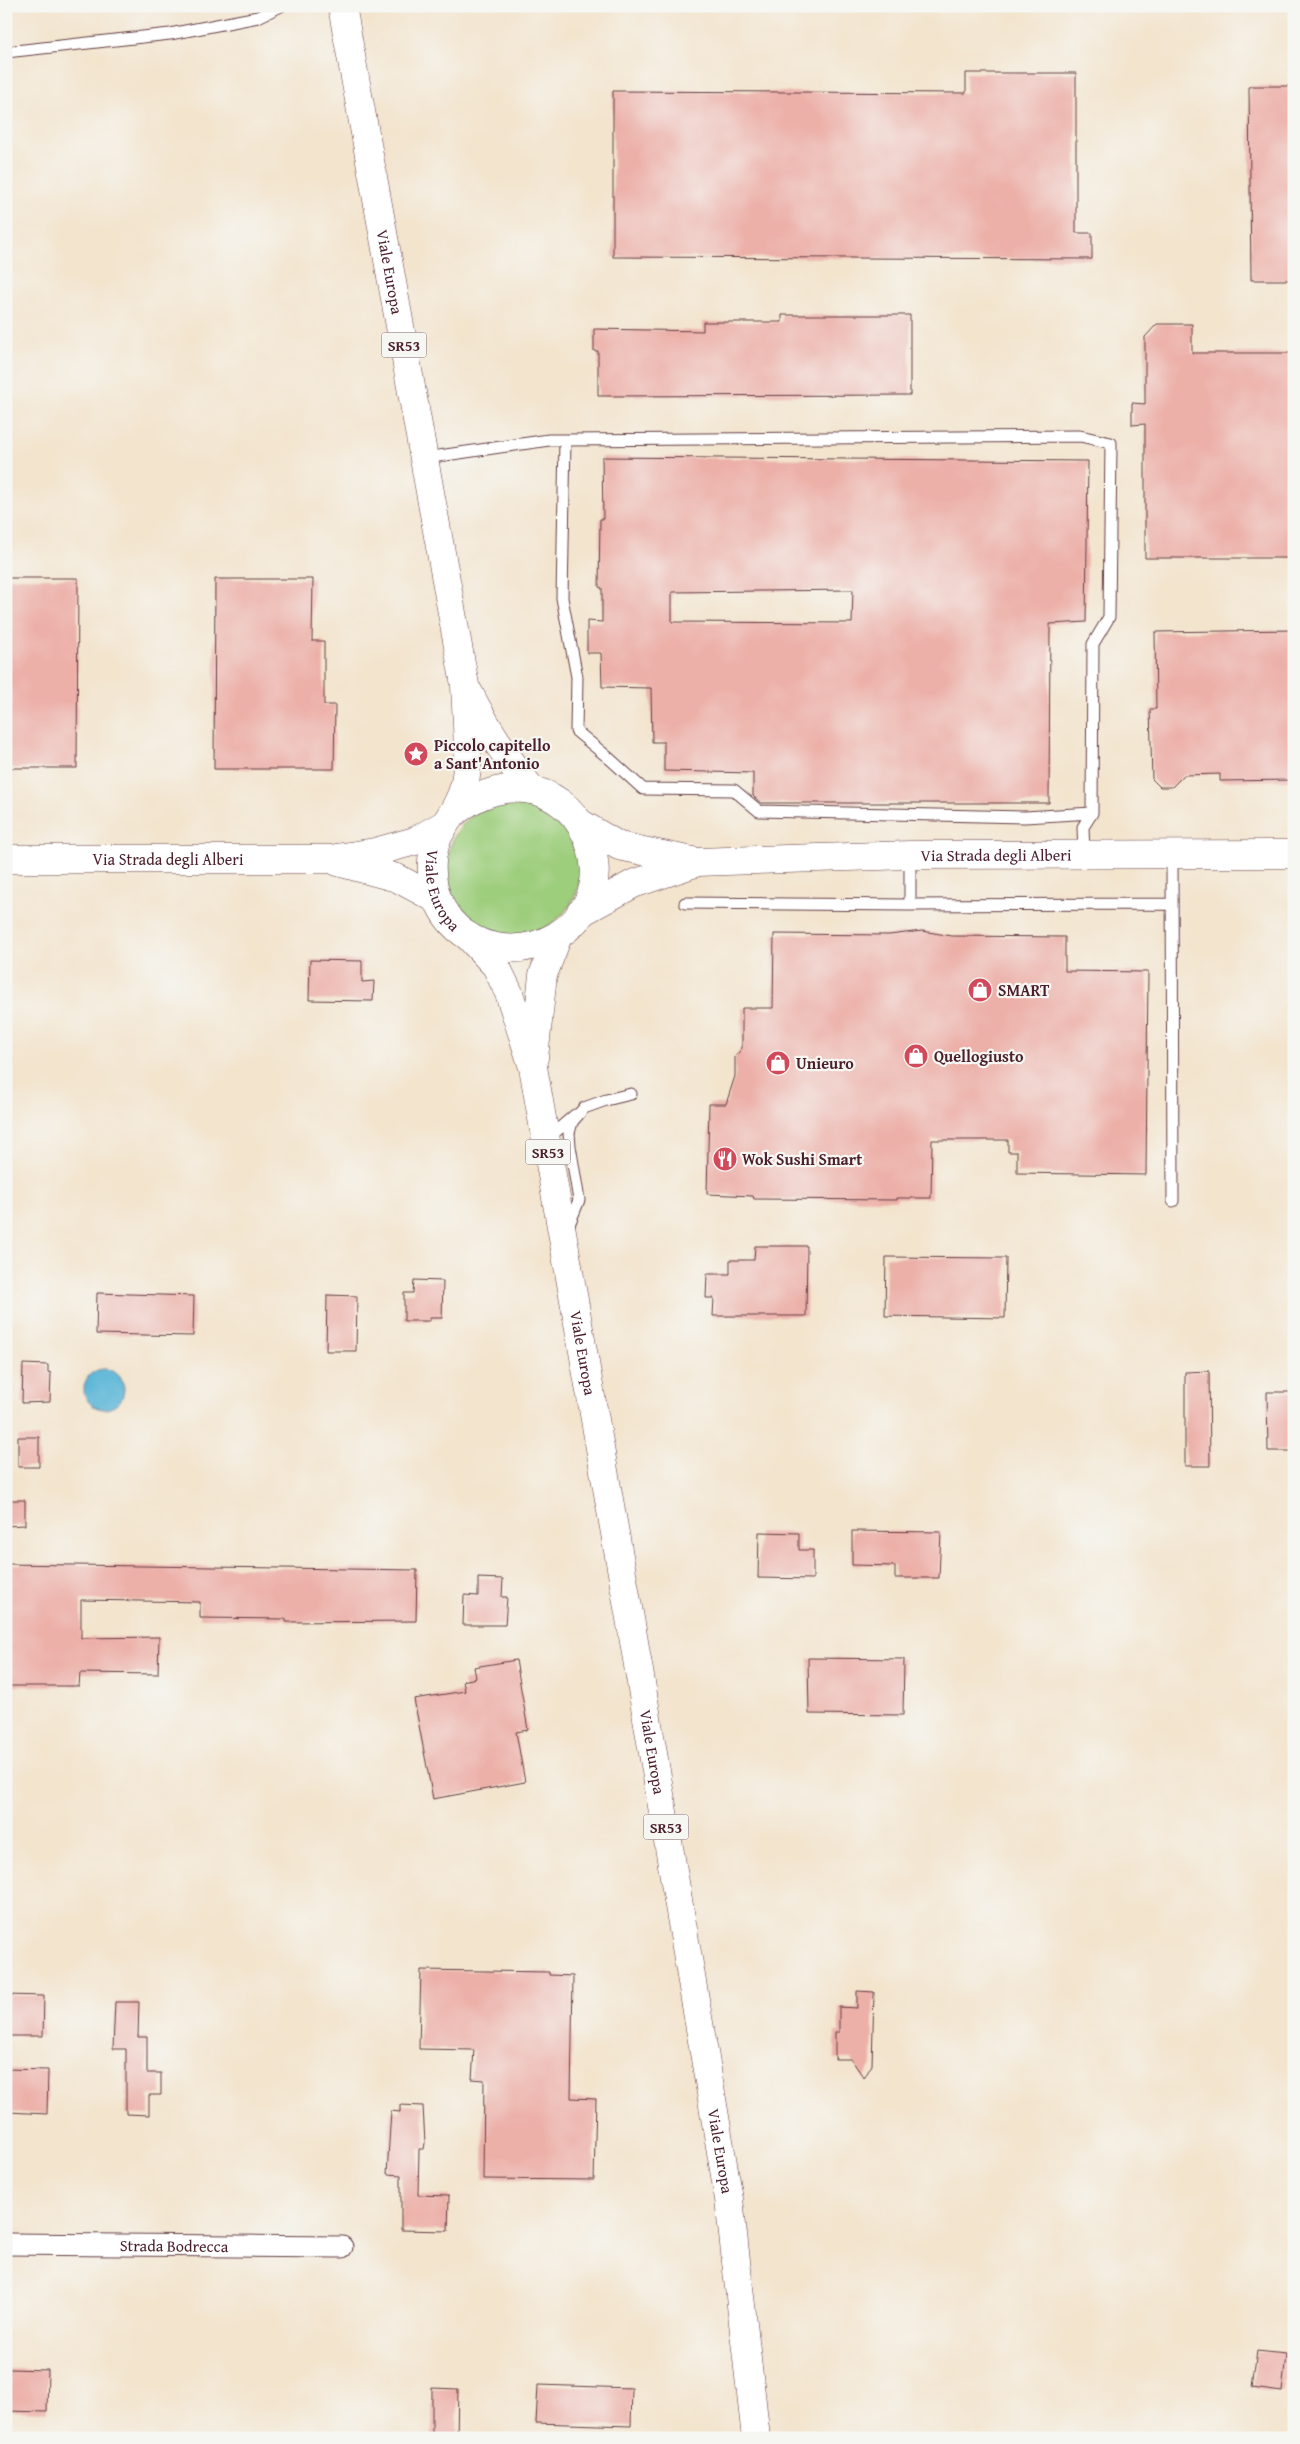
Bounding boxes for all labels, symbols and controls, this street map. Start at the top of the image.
street label: Viale Europa [371,227,410,316]
road number: SR53 [382,332,426,358]
place label: Piccolo capitello a Sant'Antonio [434,733,551,775]
place icon: Piccolo capitello a Sant'Antonio [403,741,429,767]
street label: Via Strada degli Alberi [921,843,1072,867]
street label: Via Strada degli Alberi [93,847,244,871]
street label: Viale Europa [420,848,466,937]
shop icon: SMART [967,977,993,1003]
place label: SMART [998,978,1050,1002]
shop icon: Quellogiusto [903,1043,929,1069]
place label: Quellogiusto [934,1044,1024,1068]
shop icon: Unieuro [765,1050,791,1076]
place label: Unieuro [796,1051,854,1075]
road number: SR53 [526,1140,570,1164]
restaurant icon: Wok Sushi Smart [712,1146,738,1172]
place label: Wok Sushi Smart [742,1147,862,1171]
street label: Viale Europa [564,1309,603,1397]
street label: Viale Europa [634,1708,672,1796]
road number: SR53 [644,1814,688,1840]
street label: Viale Europa [702,2107,740,2196]
street label: Strada Bodrecca [120,2233,229,2258]

